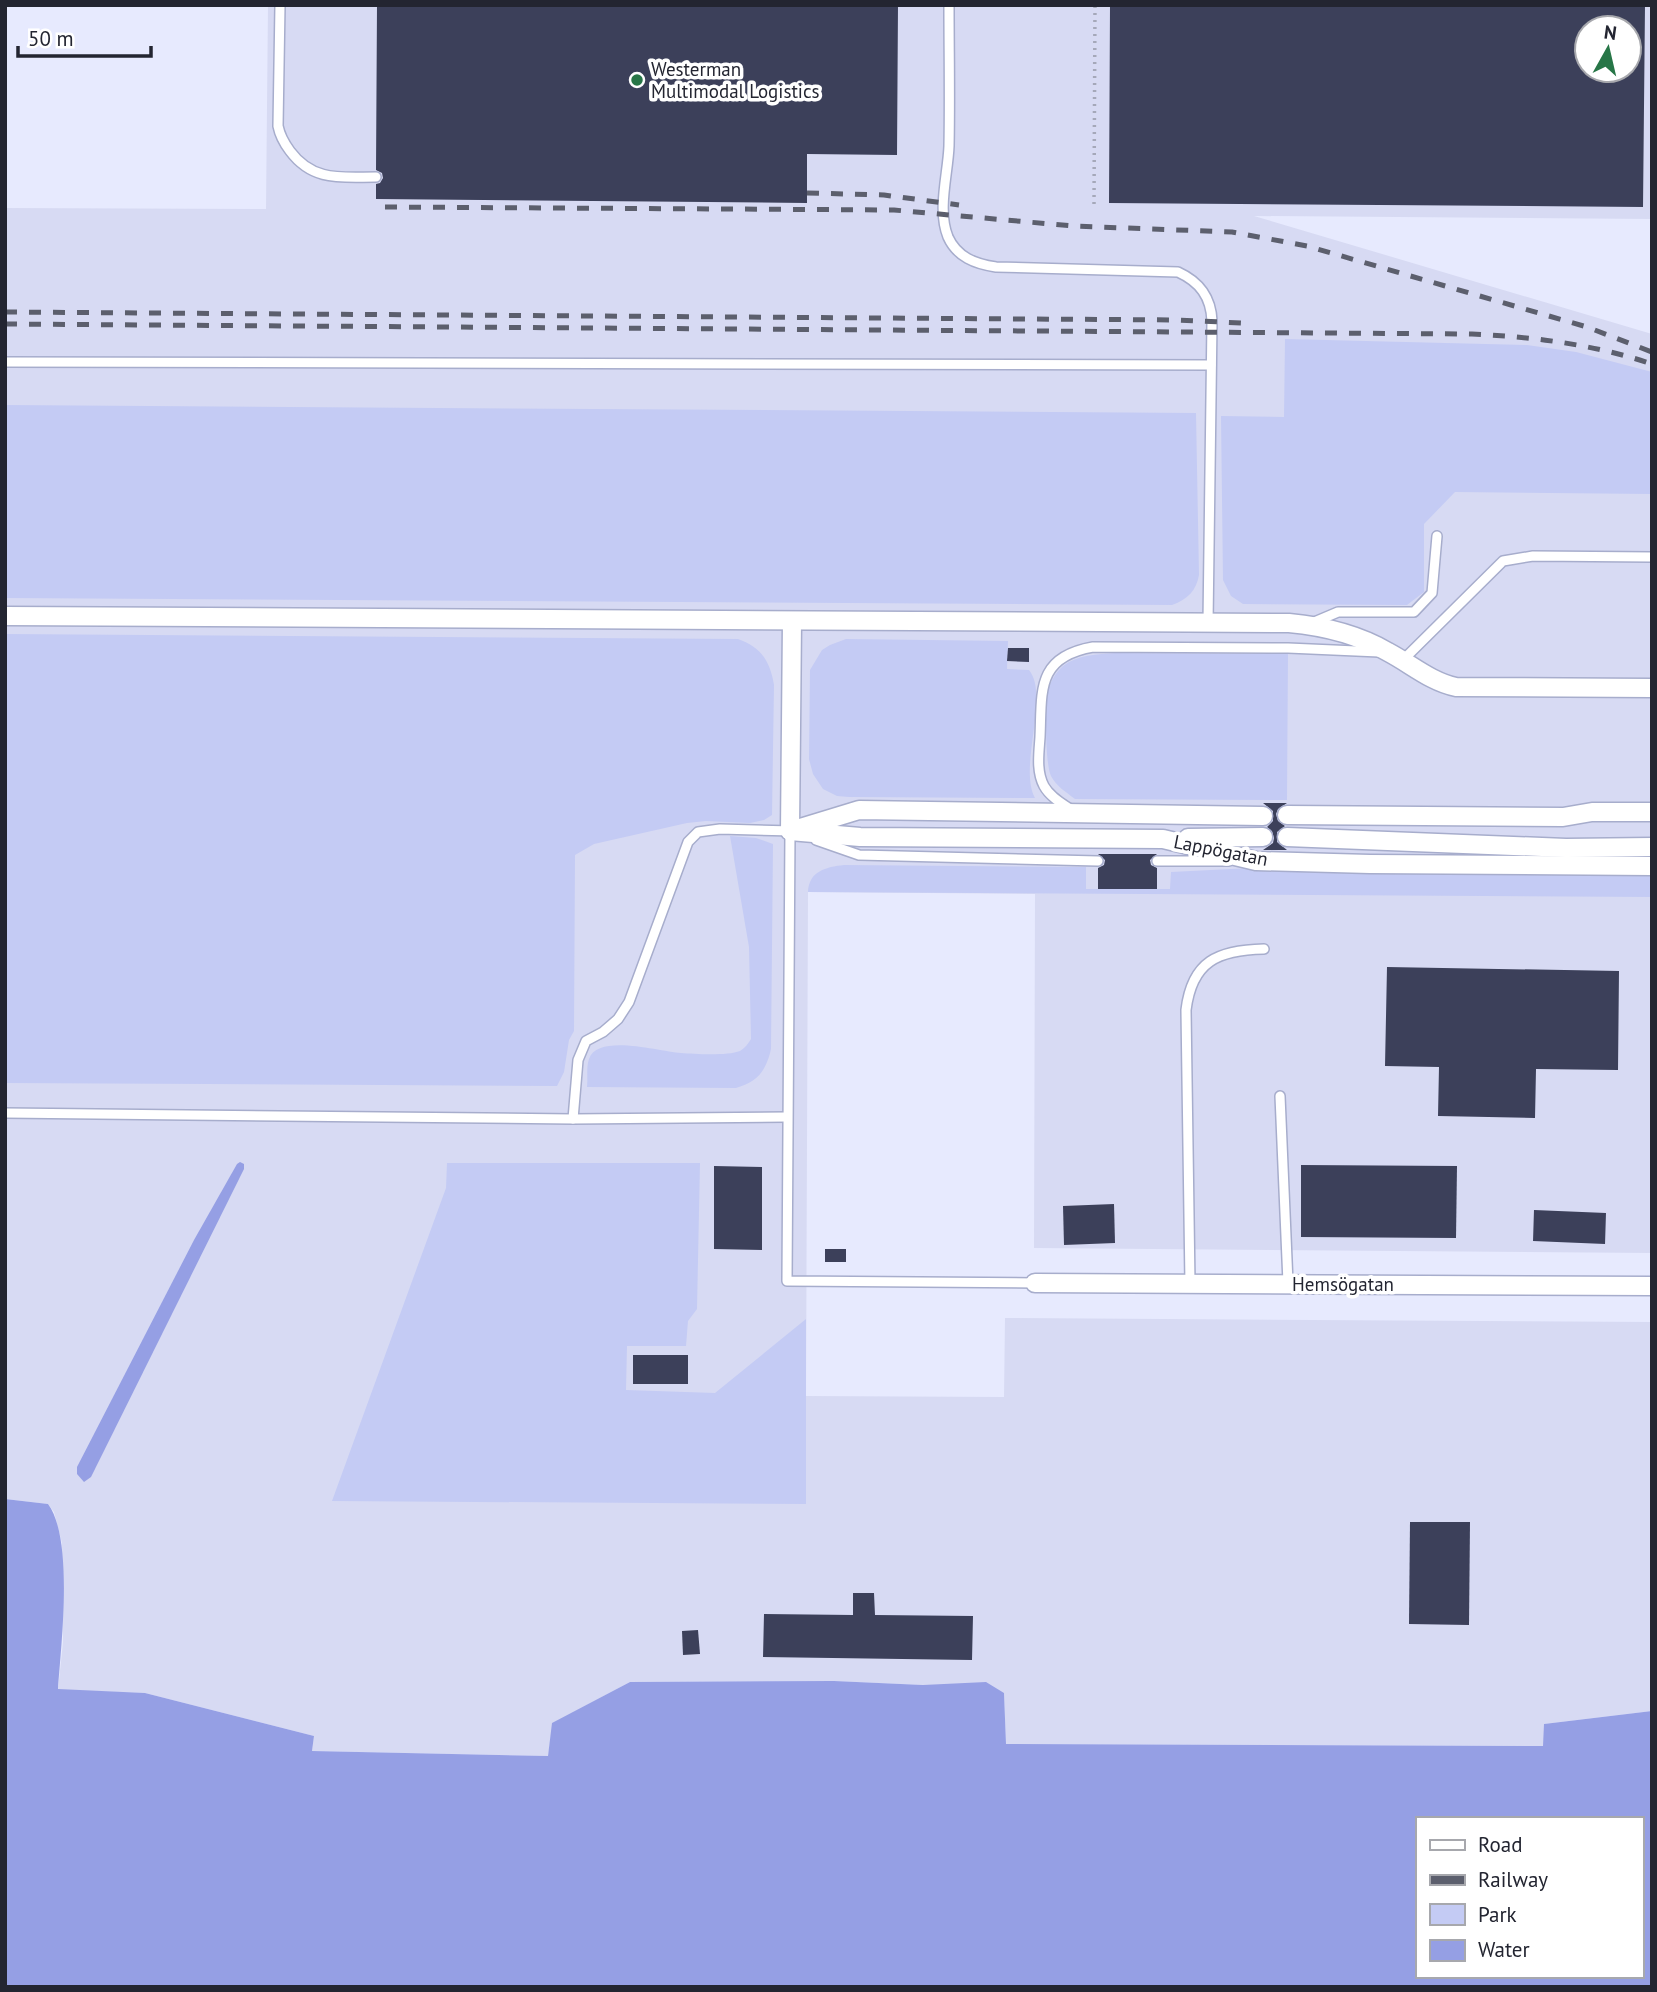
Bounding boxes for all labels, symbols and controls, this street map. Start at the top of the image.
scale bar [18,14,150,58]
north arrow [1573,14,1643,84]
text: N [1603,19,1618,45]
text: 50 m [28,25,74,52]
place label: Westerman Multimodal Logistics [651,57,820,103]
marker: Westerman Multimodal Logistics [629,72,645,88]
street label: Lappögatan [1172,829,1270,871]
street label: Hemsögatan [1292,1272,1394,1296]
legend [1416,1817,1643,1978]
text: Road [1478,1831,1522,1858]
text: Railway [1478,1866,1548,1893]
text: Park [1478,1901,1517,1928]
text: Water [1478,1936,1530,1963]

